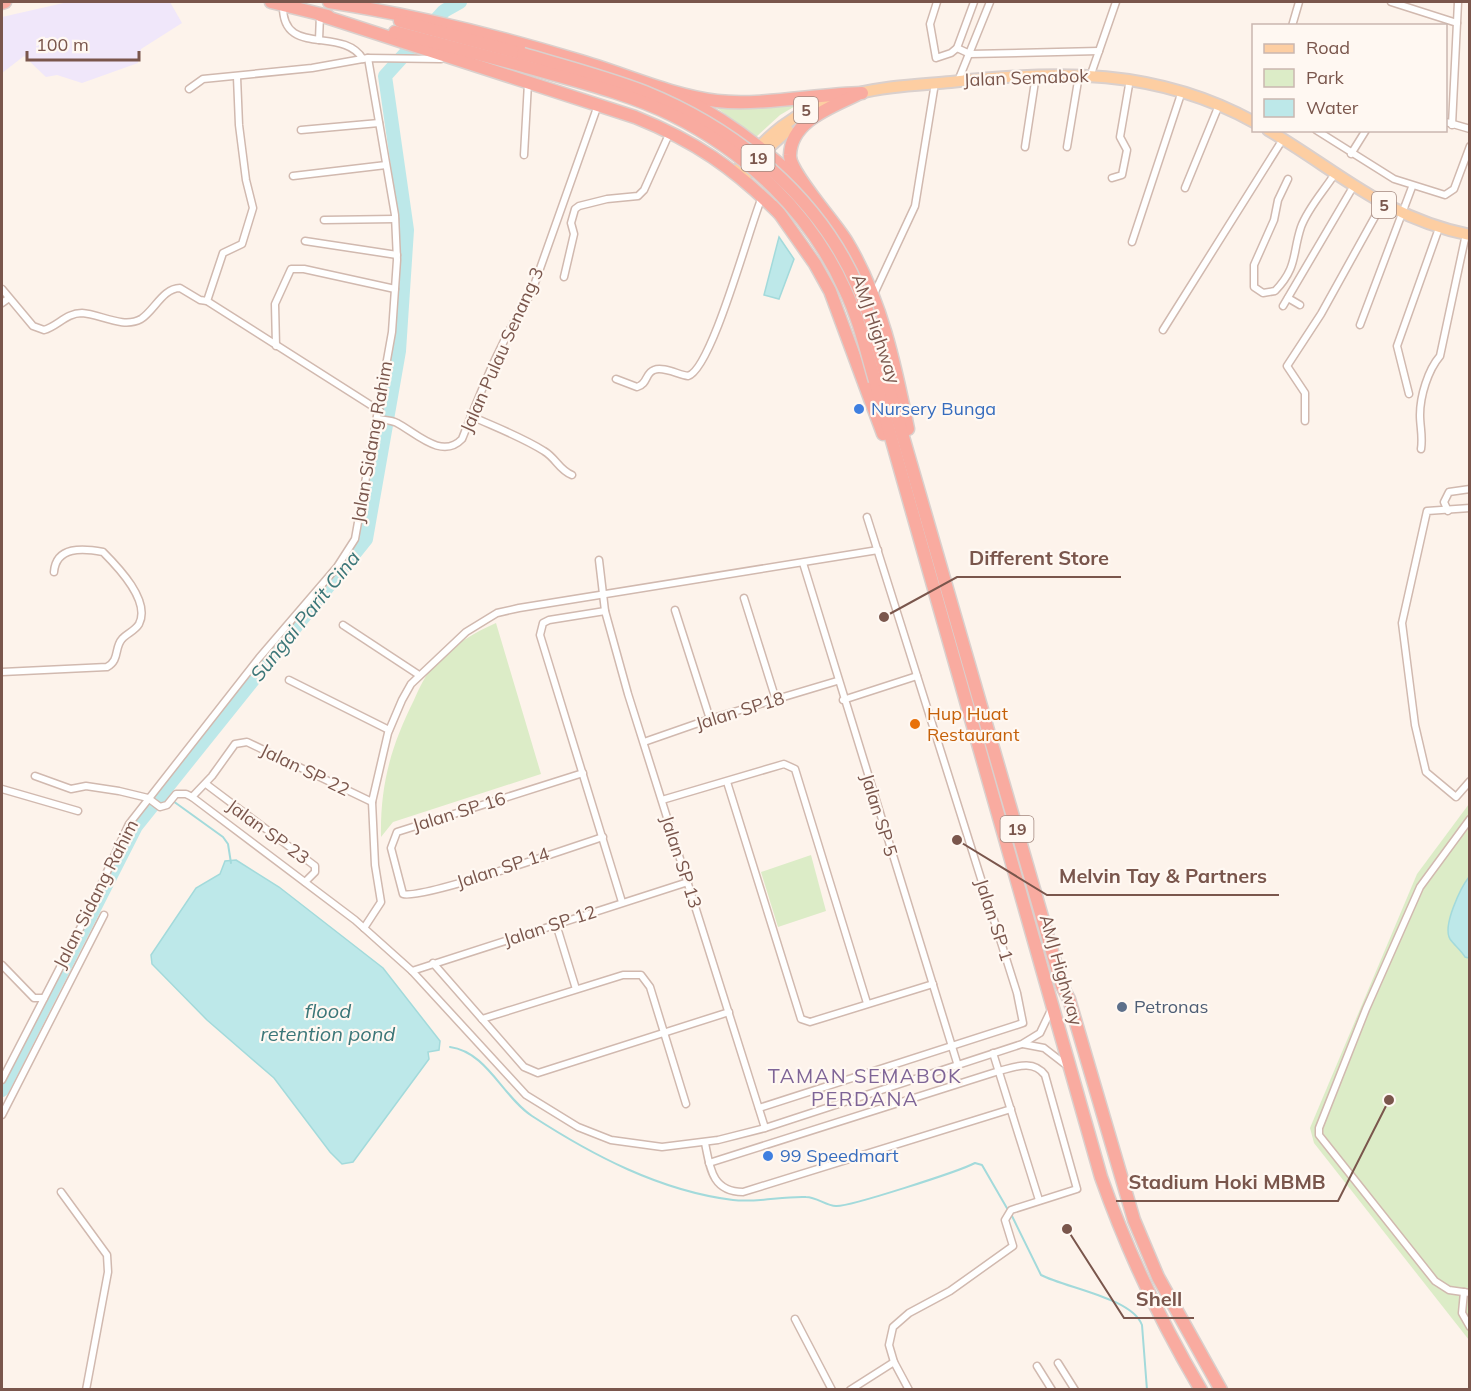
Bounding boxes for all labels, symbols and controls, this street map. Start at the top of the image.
scale bar [27,24,140,62]
legend [1252,24,1447,132]
text: 100 m [36,33,89,56]
text: Road [1306,36,1350,59]
street label: Jalan Semabok [963,64,1090,91]
text: Park [1306,66,1345,89]
text: Water [1306,96,1359,119]
road number: 5 [794,97,818,123]
road number: 19 [742,145,774,171]
road number: 5 [1372,192,1396,218]
street label: Jalan Pulau Senang 3 [455,264,548,436]
street label: AMJ Highway [847,271,906,387]
street label: Jalan Sidang Rahim [346,359,397,525]
place label: Nursery Bunga [871,397,996,420]
marker: Nursery Bunga [852,402,866,416]
callout: Different Store [957,539,1121,577]
water label: Sungai Parit Cina [244,545,365,686]
text: Different Store [969,545,1109,570]
street label: Jalan SP18 [693,686,787,735]
place label: Hup Huat Restaurant [927,702,1019,746]
marker: Hup Huat Restaurant [908,717,922,731]
street label: Jalan SP 22 [257,738,354,801]
street label: Jalan SP 5 [856,771,903,859]
street label: Jalan SP 16 [409,786,508,837]
street label: Jalan SP 23 [223,794,314,869]
street label: Jalan SP 13 [656,812,707,911]
street label: Jalan Sidang Rahim [48,815,143,972]
road number: 19 [1000,816,1034,842]
street label: Jalan SP 14 [453,842,552,893]
callout: Melvin Tay & Partners [1047,857,1279,895]
text: Melvin Tay & Partners [1059,863,1267,888]
street label: Jalan SP 1 [970,876,1019,964]
street label: Jalan SP 12 [500,900,599,951]
street label: AMJ Highway [1035,912,1088,1028]
place label: Petronas [1134,995,1208,1018]
water label: flood retention pond [261,998,395,1046]
marker: Petronas [1115,1000,1129,1014]
district label: TAMAN SEMABOK PERDANA [768,1063,962,1111]
place label: 99 Speedmart [780,1144,899,1167]
marker: 99 Speedmart [761,1149,775,1163]
callout: Stadium Hoki MBMB [1116,1163,1338,1201]
text: Stadium Hoki MBMB [1128,1169,1326,1194]
callout: Shell [1124,1280,1194,1318]
text: Shell [1136,1286,1182,1311]

